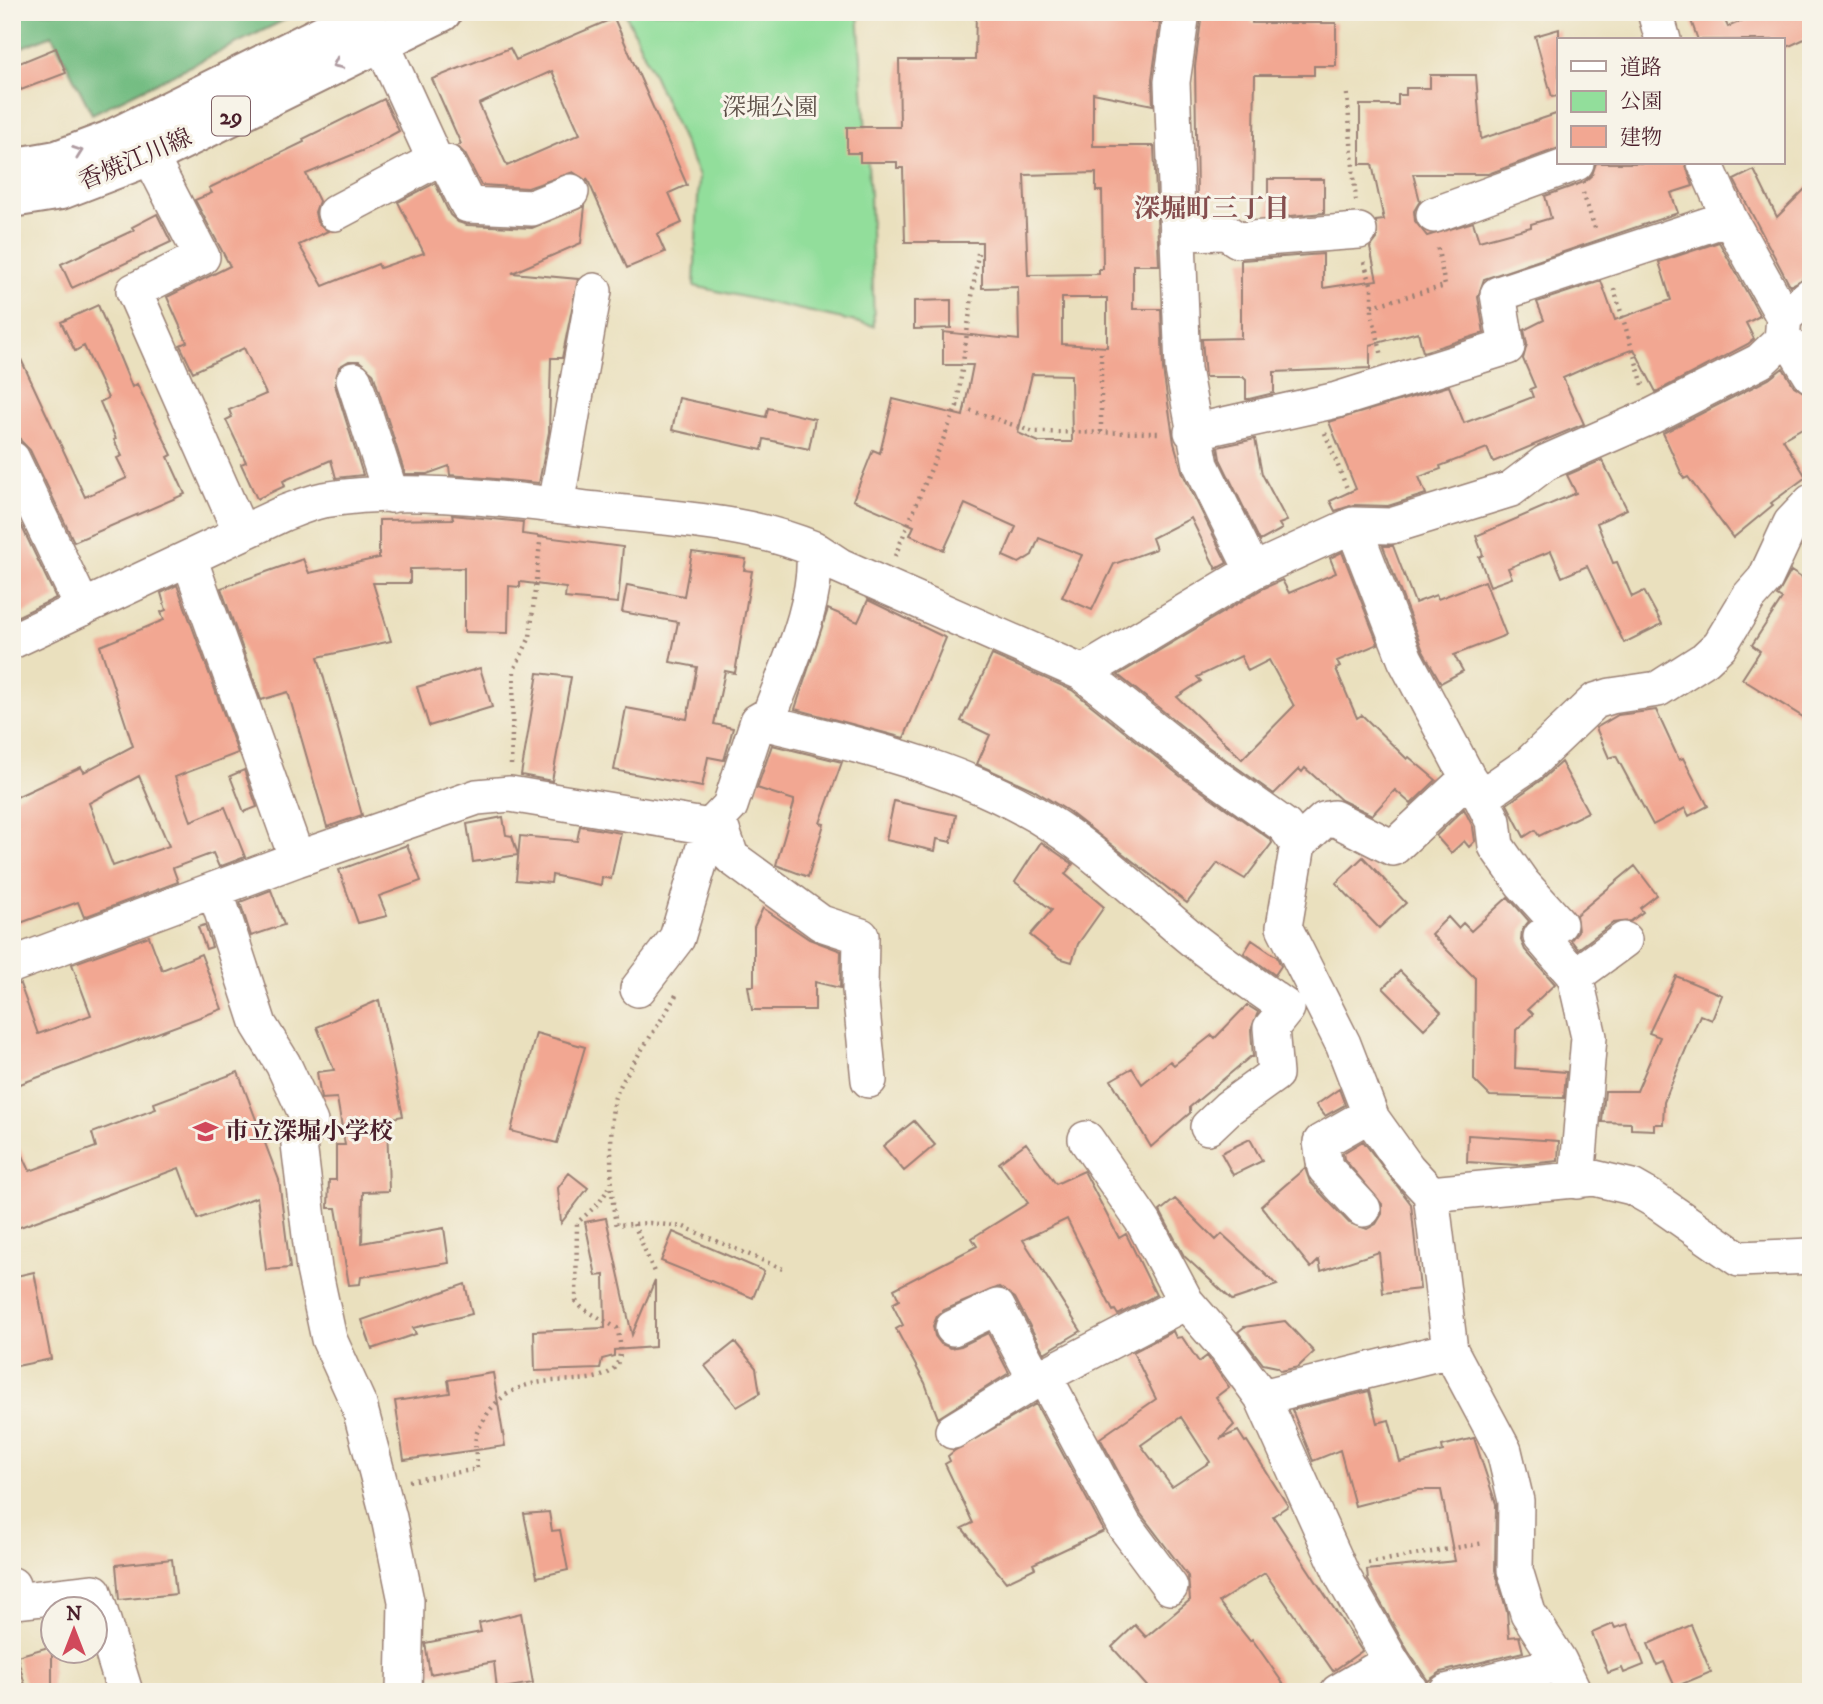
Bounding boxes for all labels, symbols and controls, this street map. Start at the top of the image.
legend [1557,38,1784,164]
one-way arrow [332,55,344,69]
text: 道路 [1620,55,1662,81]
text: 公園 [1620,89,1662,115]
park label: 深堀公園 [722,93,818,123]
road number: 29 [212,97,250,136]
street label: 香焼江川線 [74,123,196,197]
text: 建物 [1620,125,1662,151]
one-way arrow [72,146,84,160]
district label: 深堀町三丁目 [1134,193,1290,226]
school or university icon: 市立深堀小学校 [191,1117,219,1145]
place label: 市立深堀小学校 [225,1117,393,1147]
north arrow [38,1596,108,1666]
text: N [66,1603,82,1626]

